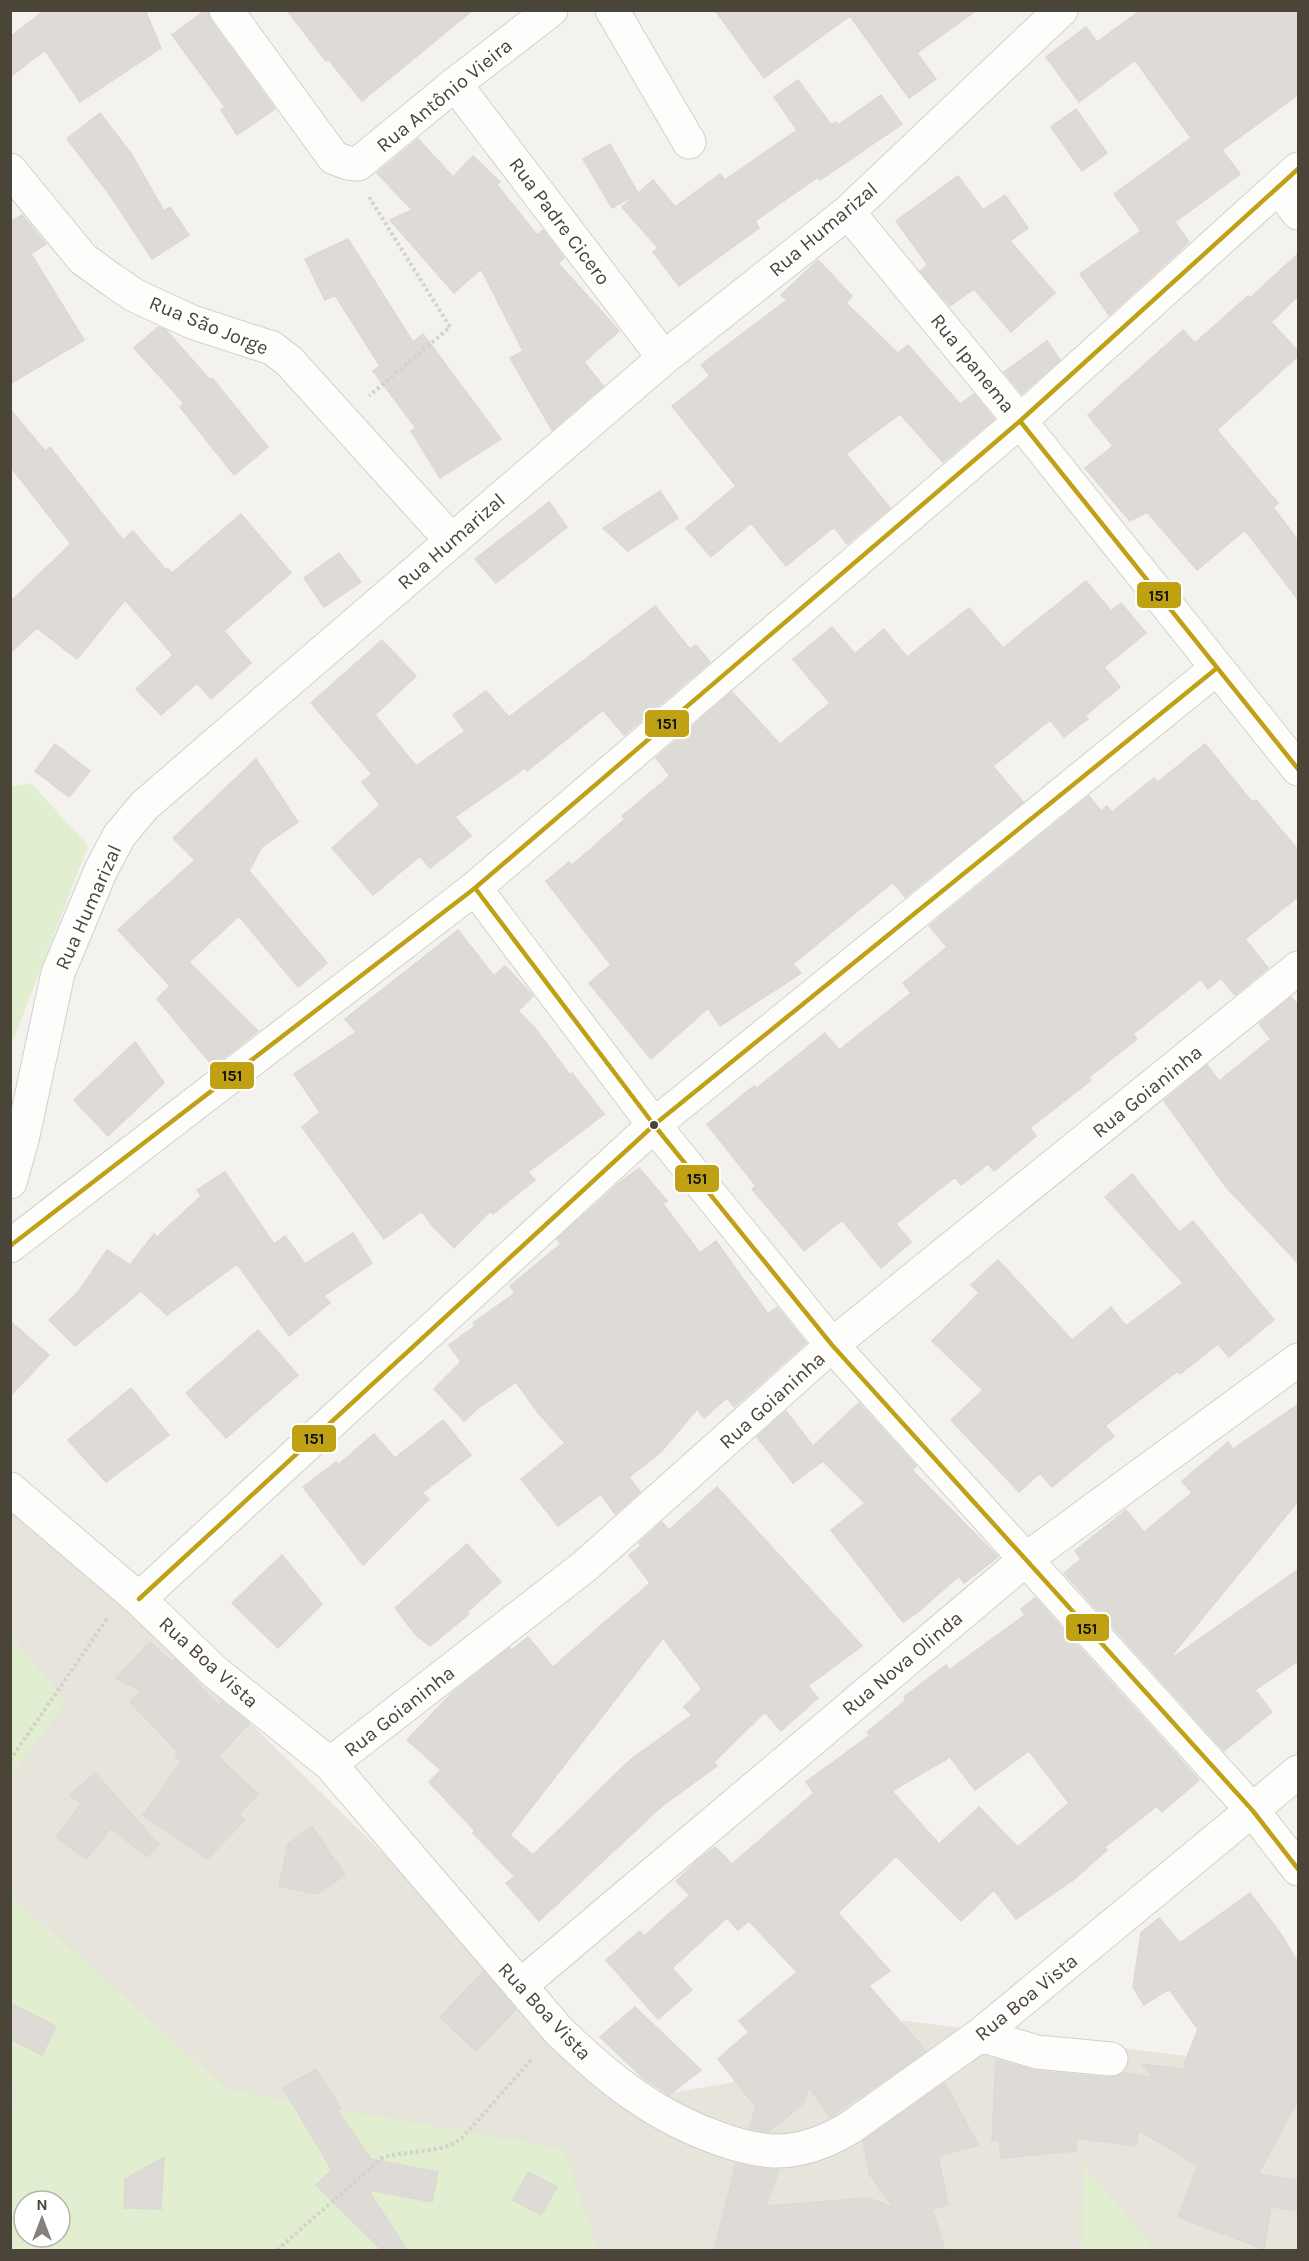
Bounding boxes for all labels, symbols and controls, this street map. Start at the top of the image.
street label: Rua Antônio Vieira [372,34,517,157]
street label: Rua Padre Cicero [504,153,615,289]
street label: Rua Humarizal [764,177,882,281]
street label: Rua São Jorge [146,291,272,360]
street label: Rua Ipanema [926,309,1019,417]
street label: Rua Humarizal [393,489,510,594]
line badge: 151 [1136,581,1182,609]
text: 151 [1149,586,1169,605]
line badge: 151 [644,709,690,738]
text: 151 [657,714,677,733]
street label: Rua Humarizal [51,841,126,973]
street label: Rua Goianinha [1088,1040,1207,1143]
line badge: 151 [209,1061,255,1090]
text: 151 [222,1066,242,1085]
unlabelled marker [648,1119,660,1131]
line badge: 151 [674,1164,720,1193]
text: 151 [687,1169,707,1188]
street label: Rua Goianinha [715,1347,830,1454]
line badge: 151 [291,1424,337,1453]
text: 151 [304,1429,324,1448]
street label: Rua Nova Olinda [837,1606,967,1720]
street label: Rua Boa Vista [154,1612,263,1713]
line badge: 151 [1065,1613,1110,1642]
text: 151 [1077,1619,1097,1638]
street label: Rua Goianinha [339,1661,459,1762]
street label: Rua Boa Vista [970,1949,1082,2046]
street label: Rua Boa Vista [493,1958,596,2065]
north arrow [12,2189,72,2249]
text: N [36,2195,48,2214]

